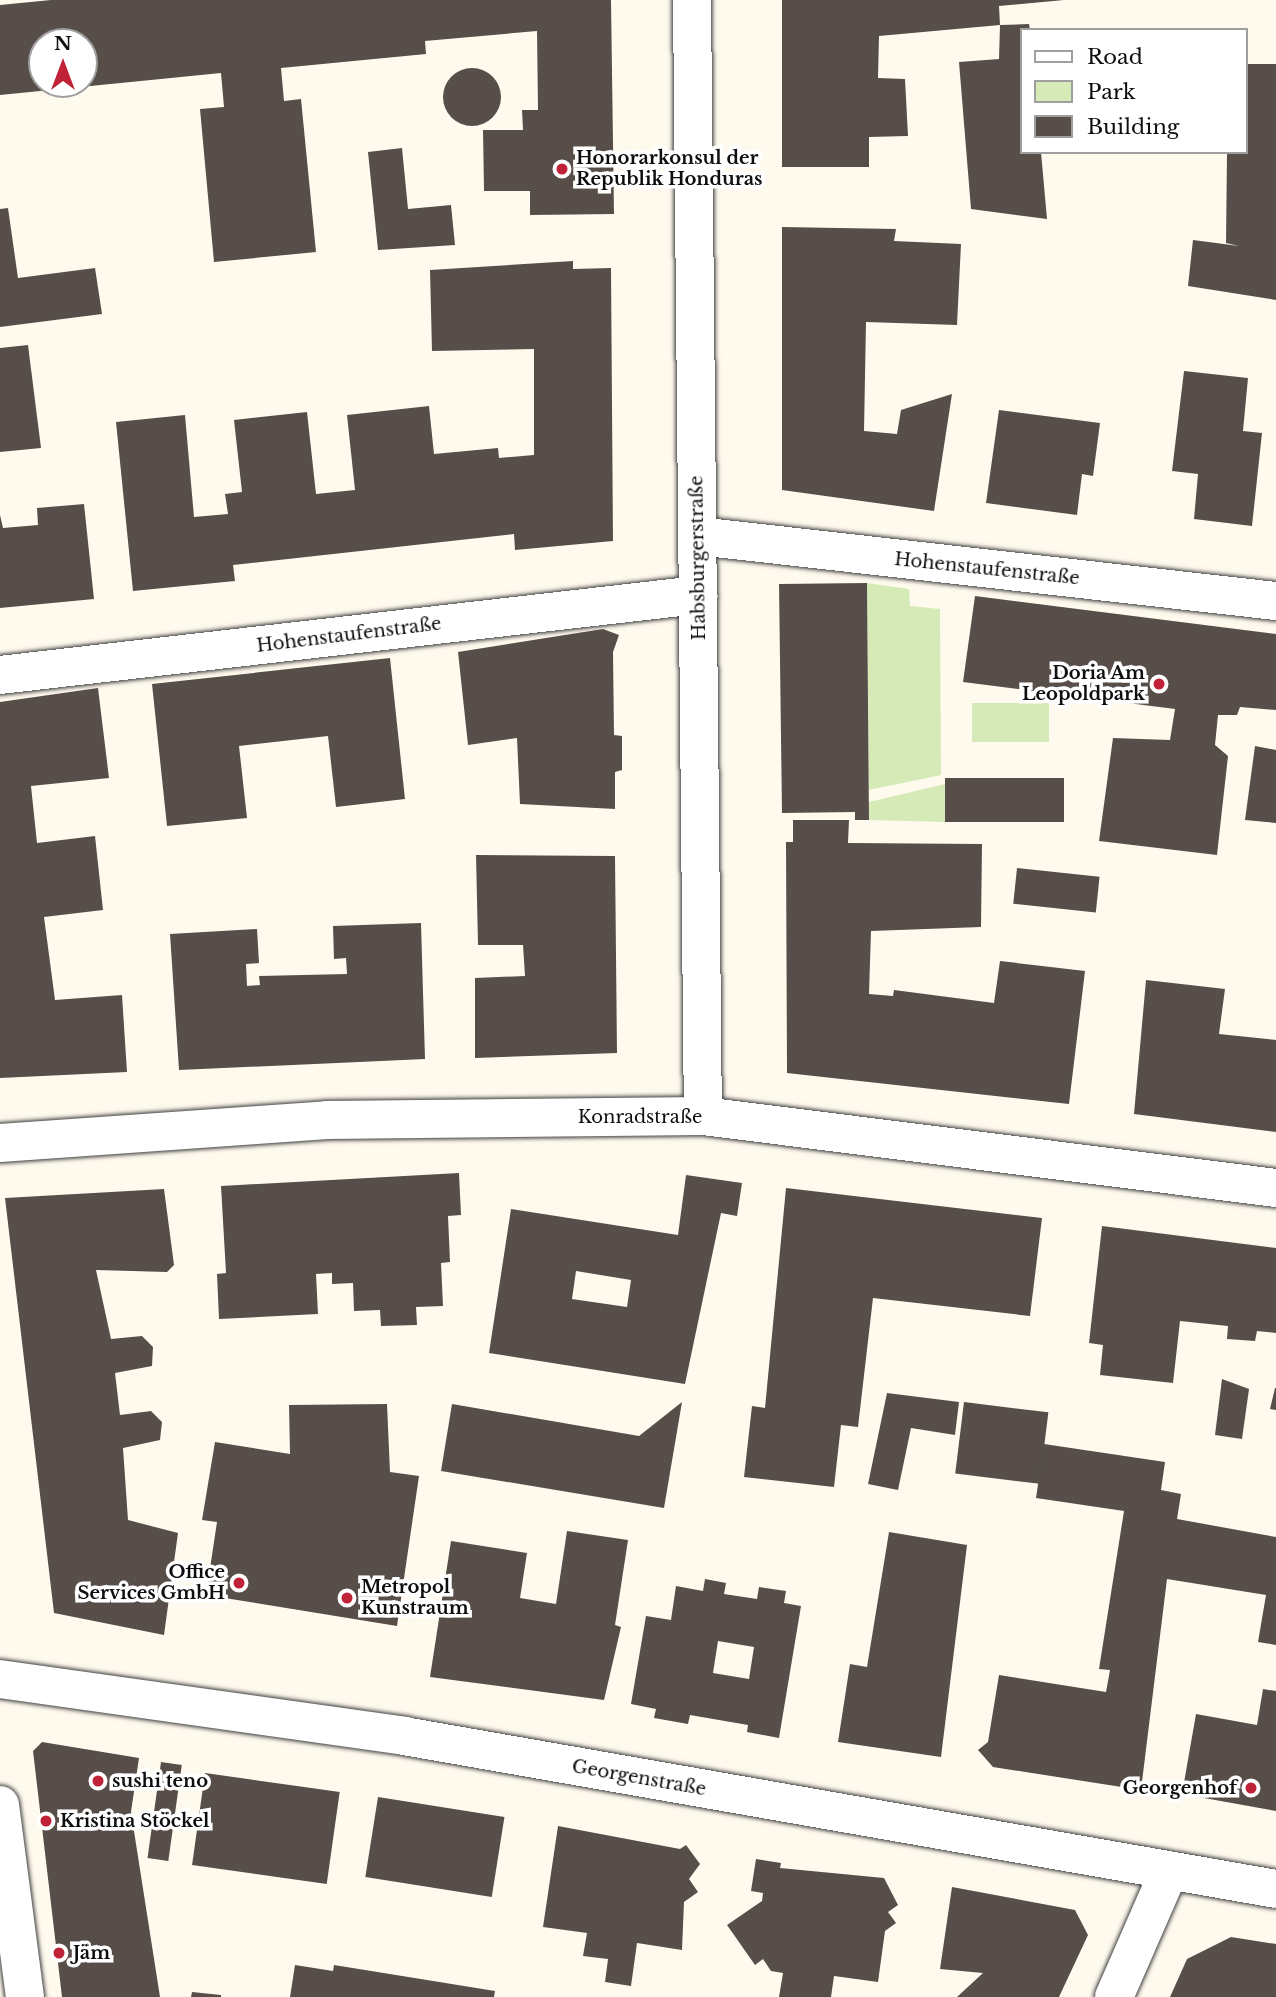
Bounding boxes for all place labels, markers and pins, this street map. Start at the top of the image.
place label: Honorarkonsul der Republik Honduras [576,148,763,190]
marker: Honorarkonsul der Republik Honduras [554,161,570,177]
place label: Doria Am Leopoldpark [1022,663,1145,706]
marker: Doria Am Leopoldpark [1151,676,1167,692]
place label: Office Services GmbH [78,1562,225,1604]
marker: Office Services GmbH [231,1575,247,1591]
place label: Metropol Kunstraum [361,1577,469,1620]
marker: Metropol Kunstraum [339,1590,355,1606]
place label: sushi teno [112,1770,208,1792]
marker: sushi teno [90,1773,106,1789]
place label: Georgenhof [1123,1777,1237,1799]
marker: Georgenhof [1243,1780,1259,1796]
place label: Kristina Stöckel [60,1810,209,1832]
marker: Kristina Stöckel [38,1813,54,1829]
place label: Jäm [73,1942,110,1964]
marker: Jäm [51,1945,67,1961]

